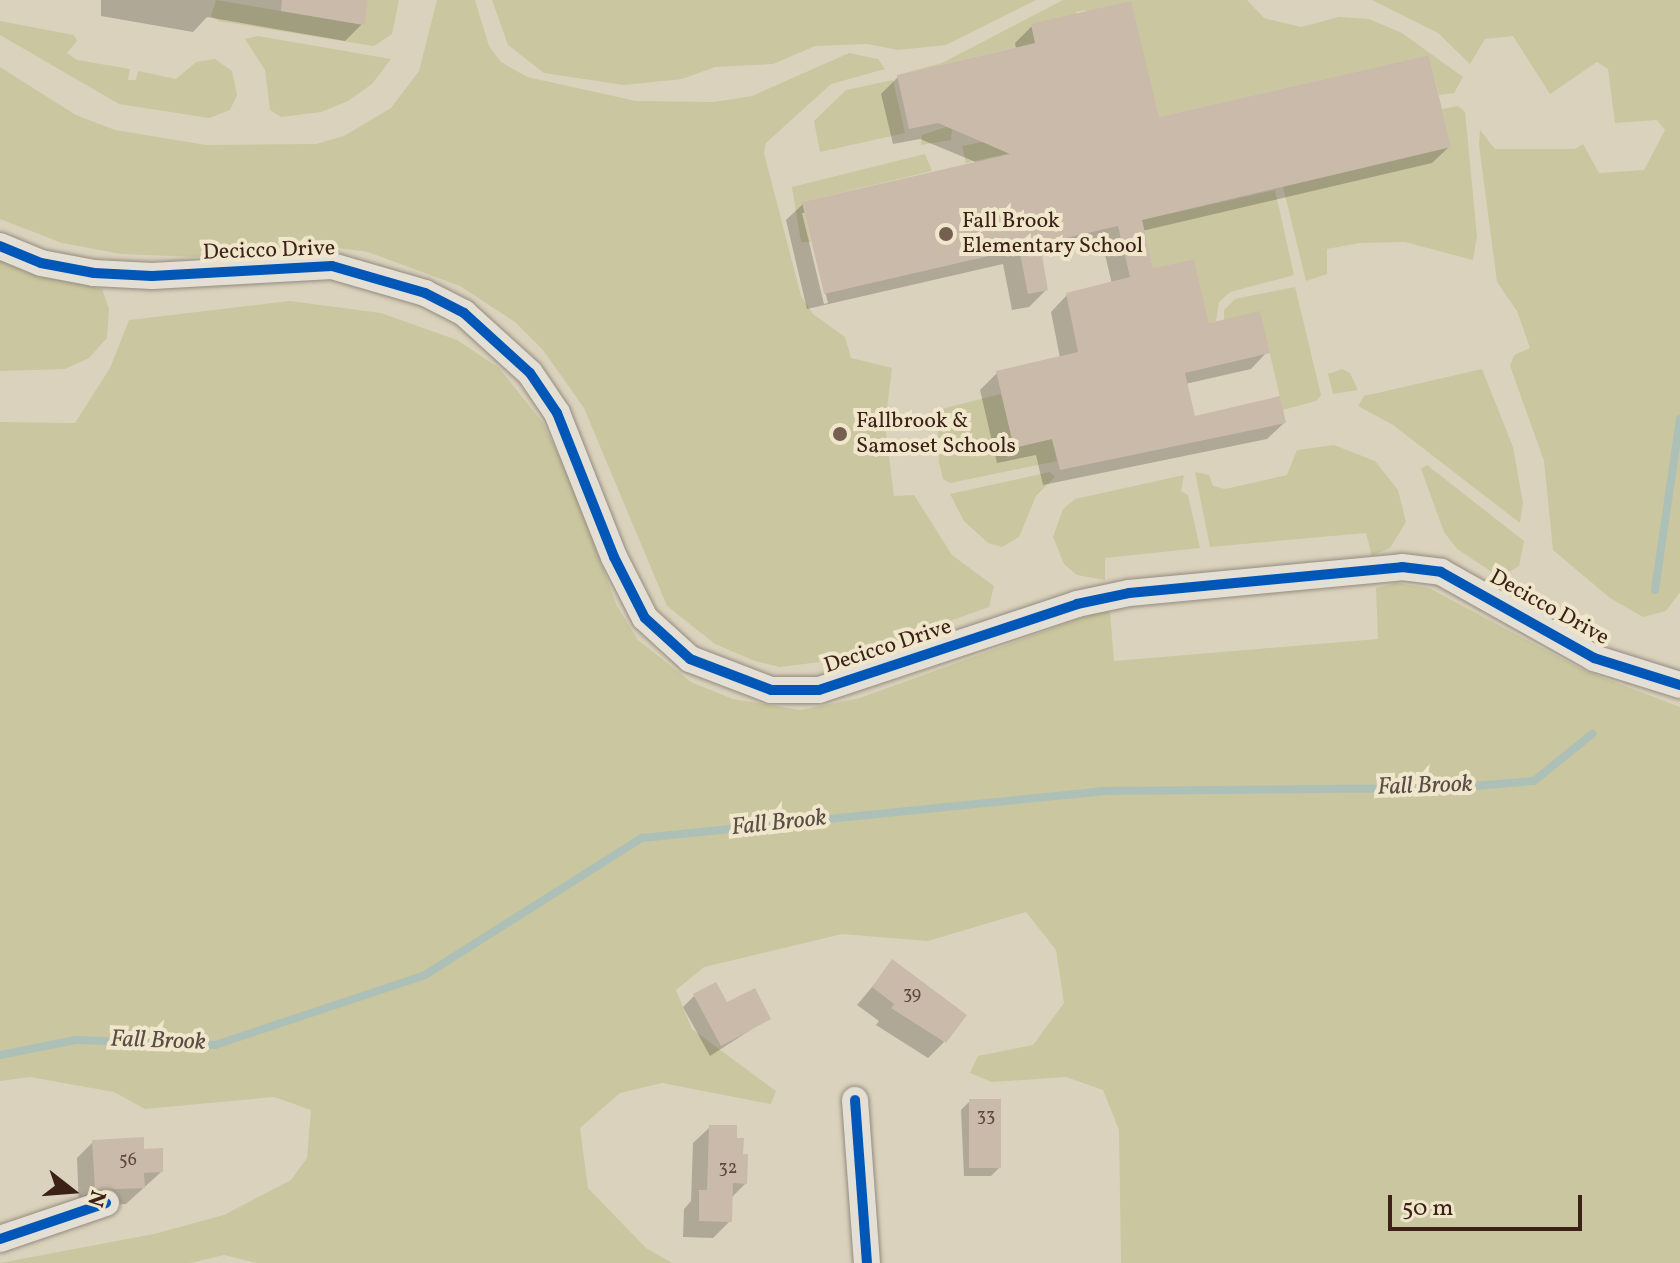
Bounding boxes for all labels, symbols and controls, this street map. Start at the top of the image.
place label: Fall Brook Elementary School [962,208,1144,260]
marker: Fall Brook Elementary School [937,225,955,243]
street label: Decicco Drive [202,235,336,267]
place label: Fallbrook & Samoset Schools [856,408,1016,460]
marker: Fallbrook & Samoset Schools [831,425,849,443]
street label: Decicco Drive [1485,564,1613,652]
street label: Decicco Drive [821,614,955,680]
water label: Fall Brook [1377,771,1473,803]
water label: Fall Brook [730,805,828,843]
house number: 39 [903,984,921,1006]
water label: Fall Brook [110,1026,206,1058]
house number: 33 [977,1106,995,1128]
house number: 56 [119,1150,137,1172]
north arrow [32,1151,112,1231]
house number: 32 [719,1158,737,1180]
scale bar [1392,1179,1586,1229]
text: N [78,1186,113,1210]
text: 50 m [1402,1192,1454,1226]

